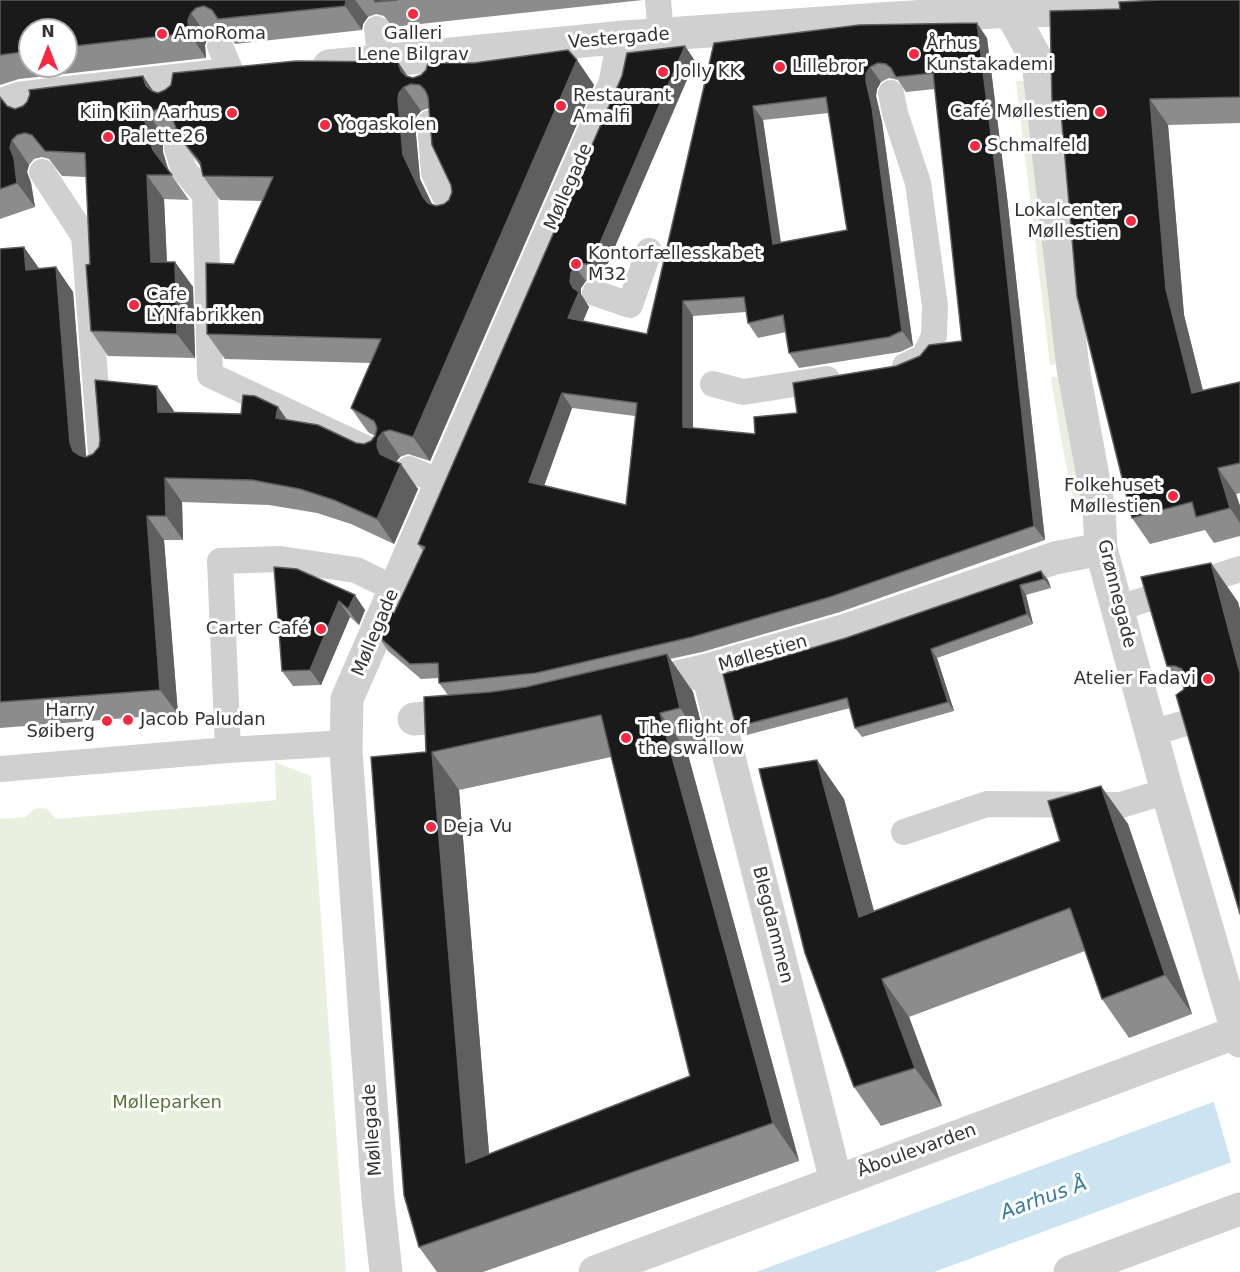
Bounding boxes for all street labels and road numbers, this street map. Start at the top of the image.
street label: Vestergade [567,24,671,54]
street label: Møllegade [540,140,598,234]
street label: Grønnegade [1092,537,1140,651]
street label: Møllegade [348,586,404,680]
street label: Møllestien [716,631,810,677]
street label: Blegdammen [747,864,797,986]
street label: Møllegade [359,1083,387,1177]
street label: Åboulevarden [855,1119,979,1183]

